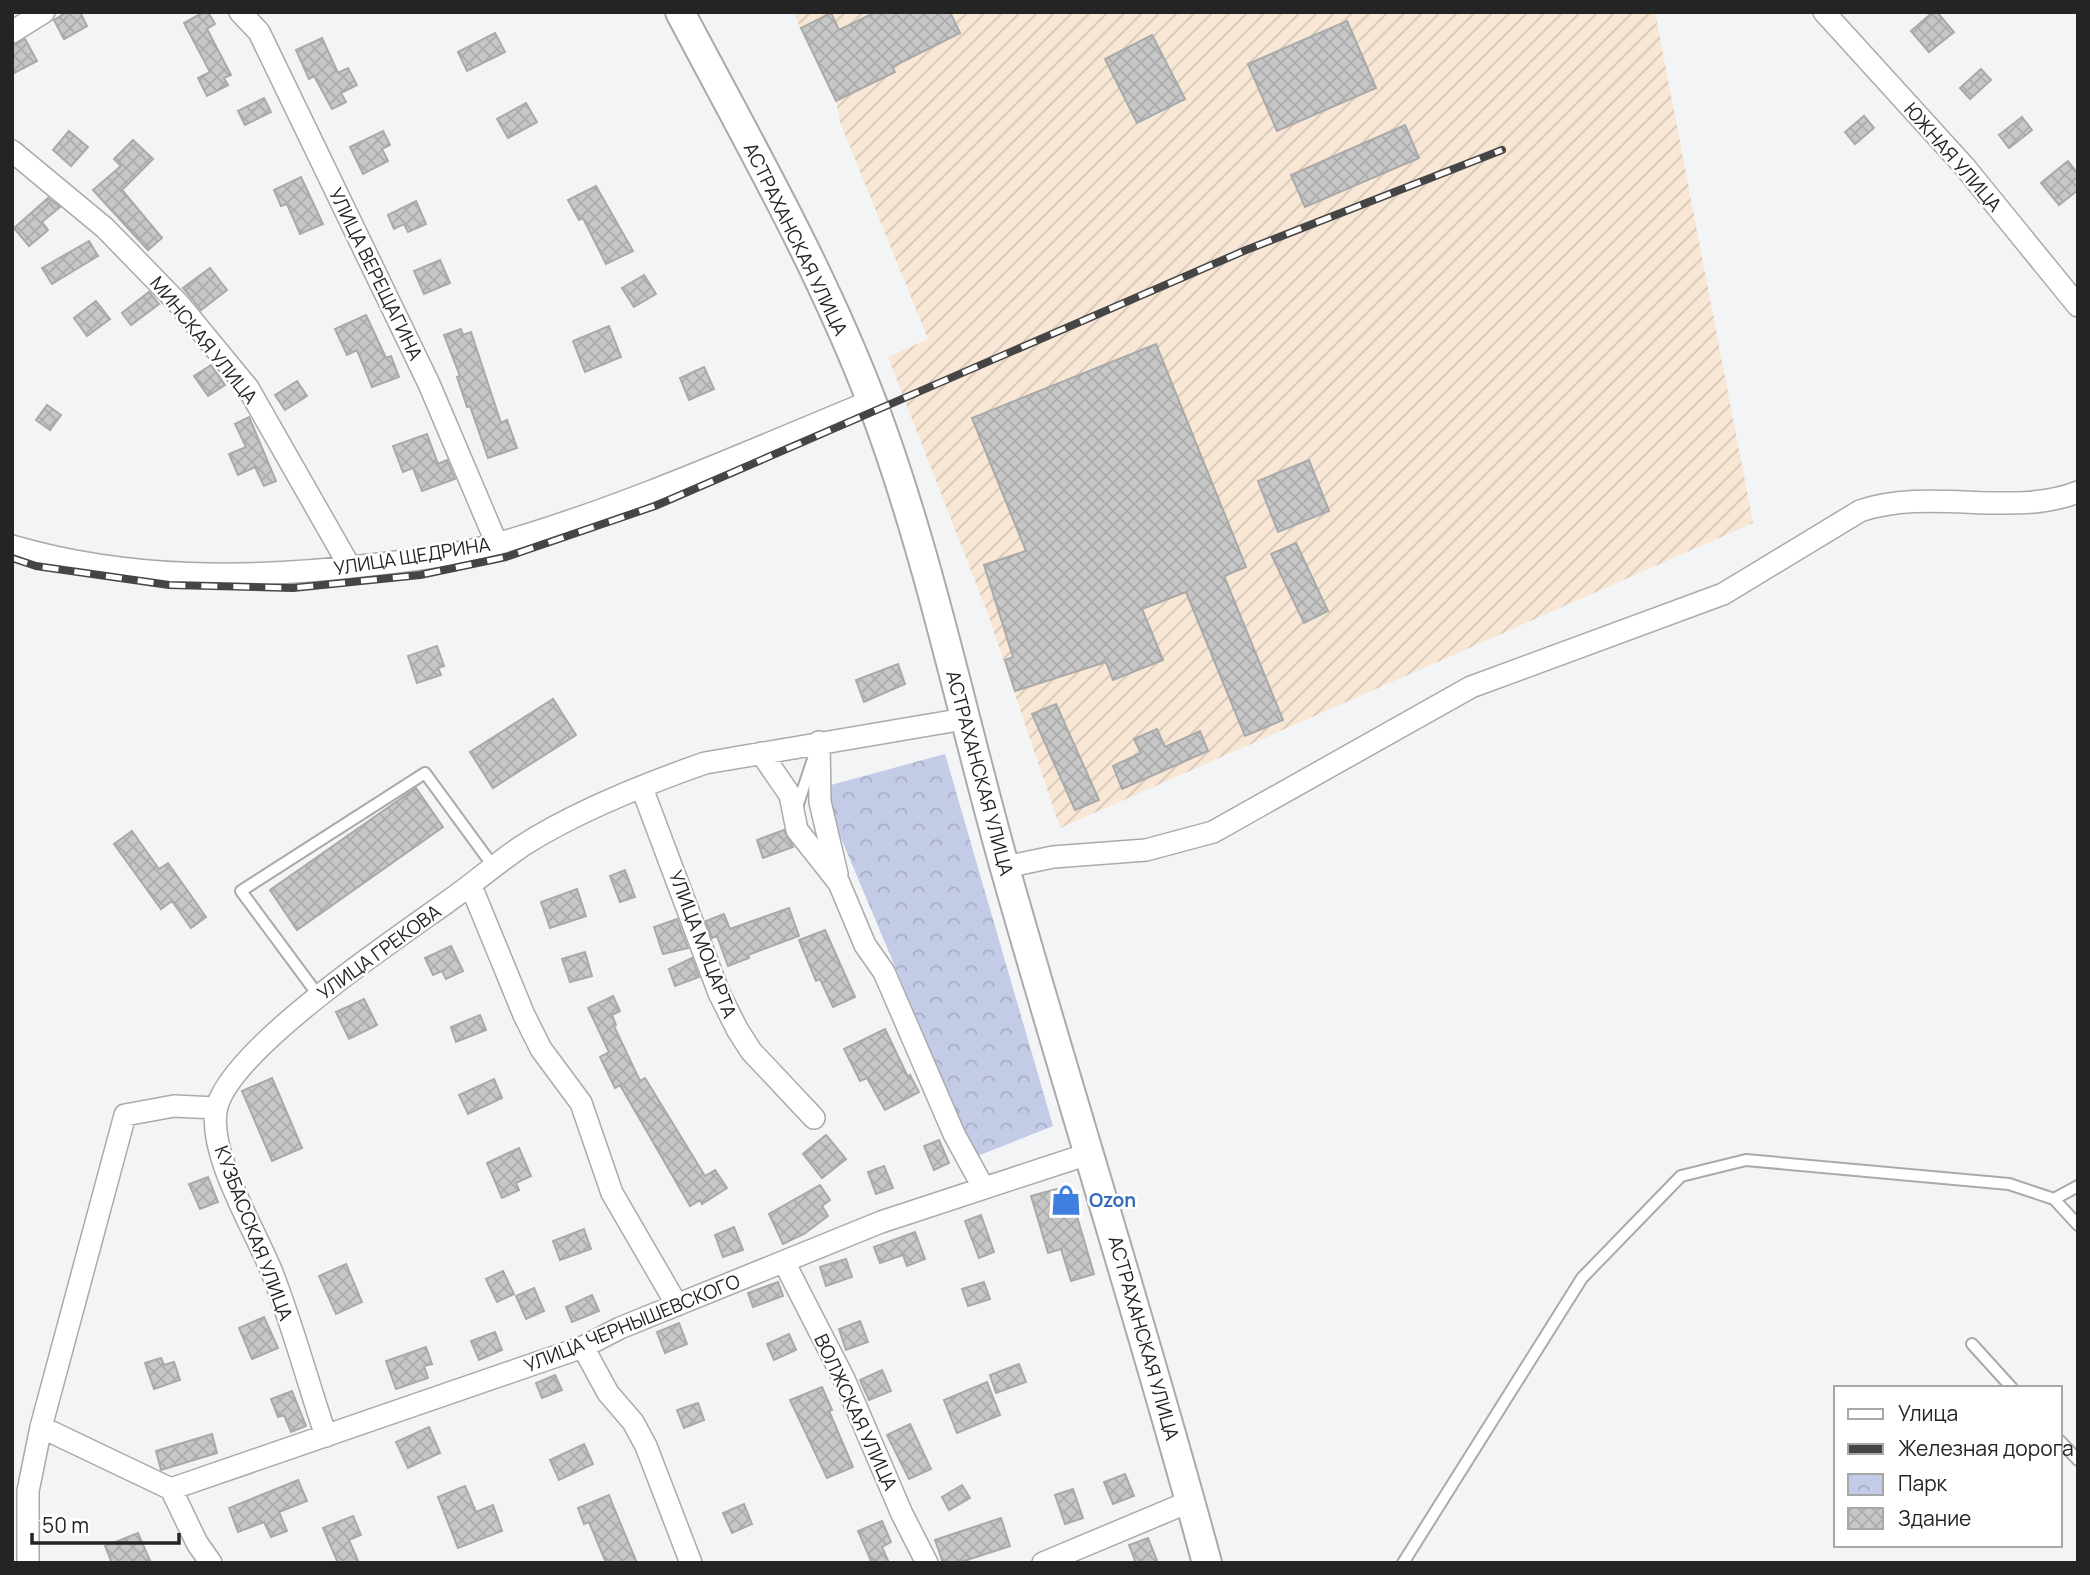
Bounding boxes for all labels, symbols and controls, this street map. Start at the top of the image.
street label: ЮЖНАЯ УЛИЦА [1898,97,2008,217]
street label: АСТРАХАНСКАЯ УЛИЦА [738,138,854,340]
street label: УЛИЦА ВЕРЕЩАГИНА [323,183,429,365]
street label: МИНСКАЯ УЛИЦА [144,271,264,409]
street label: УЛИЦА ЩЕДРИНА [332,531,492,581]
street label: АСТРАХАНСКАЯ УЛИЦА [940,668,1020,878]
street label: УЛИЦА МОЦАРТА [663,866,743,1022]
street label: УЛИЦА ГРЕКОВА [312,898,446,1006]
street label: КУЗБАССКАЯ УЛИЦА [209,1142,299,1324]
shop icon: Ozon [1049,1183,1083,1217]
place label: Ozon [1089,1187,1136,1213]
street label: АСТРАХАНСКАЯ УЛИЦА [1102,1233,1186,1443]
street label: УЛИЦА ЧЕРНЫШЕВСКОГО [520,1268,744,1378]
street label: ВОЛЖСКАЯ УЛИЦА [808,1330,904,1494]
legend [1834,1386,2062,1547]
text: Улица [1898,1399,1958,1427]
text: Железная дорога [1898,1434,2074,1462]
text: Парк [1898,1469,1948,1497]
scale bar [32,1502,178,1546]
text: Здание [1898,1504,1971,1532]
text: 50 m [42,1511,89,1539]

